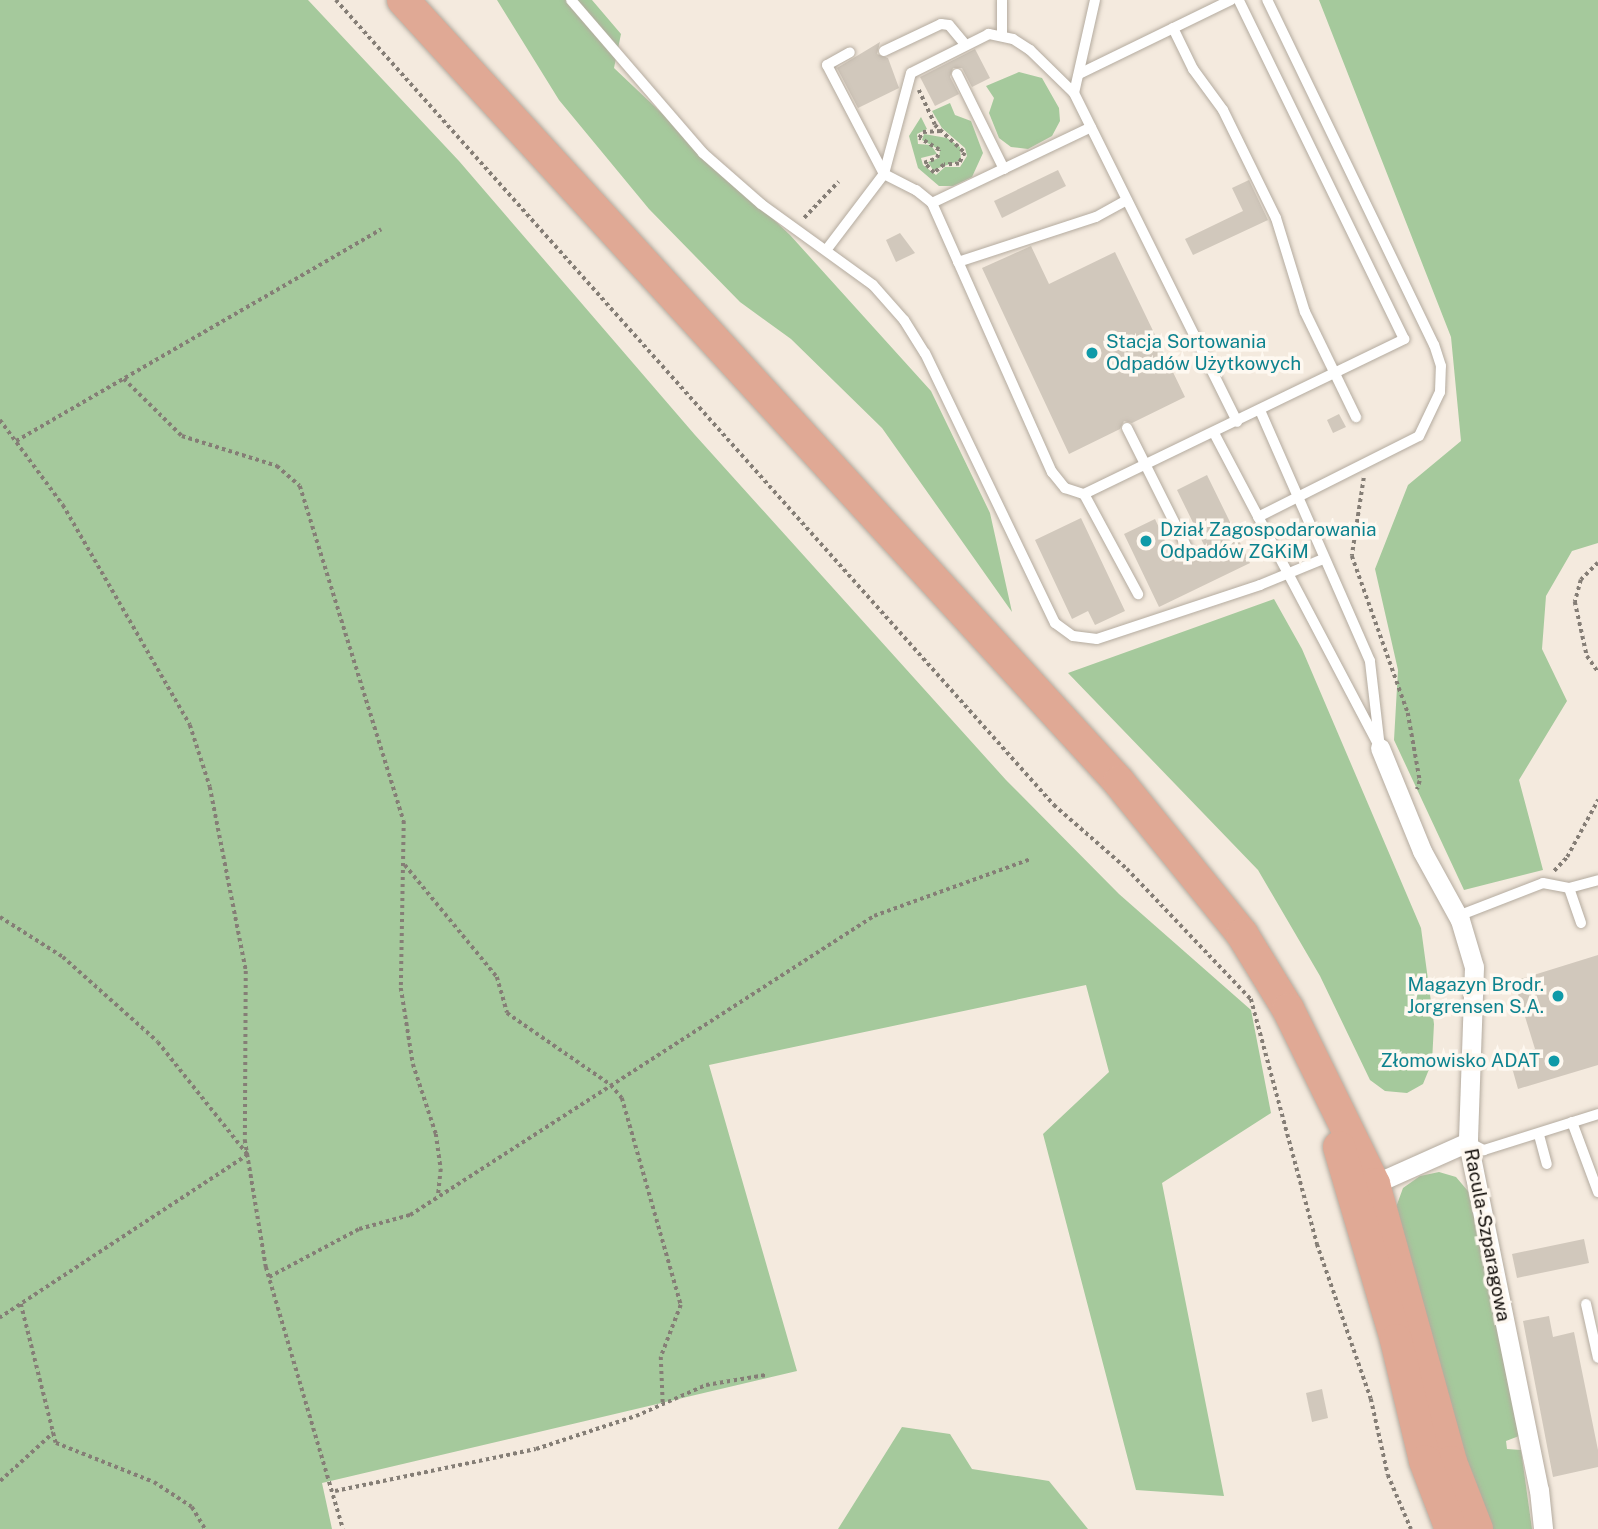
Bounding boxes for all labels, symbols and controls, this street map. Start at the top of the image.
place label: Stacja Sortowania Odpadów Użytkowych [1106,331,1301,375]
marker: Stacja Sortowania Odpadów Użytkowych [1084,345,1100,361]
place label: Dział Zagospodarowania Odpadów ZGKiM [1160,519,1376,563]
marker: Dział Zagospodarowania Odpadów ZGKiM [1138,533,1154,549]
place label: Magazyn Brodr. Jorgrensen S.A. [1407,974,1544,1018]
marker: Magazyn Brodr. Jorgrensen S.A. [1550,988,1566,1004]
place label: Złomowisko ADAT [1380,1050,1540,1072]
marker: Złomowisko ADAT [1546,1053,1562,1069]
street label: Racula-Szparagowa [1459,1147,1515,1323]

